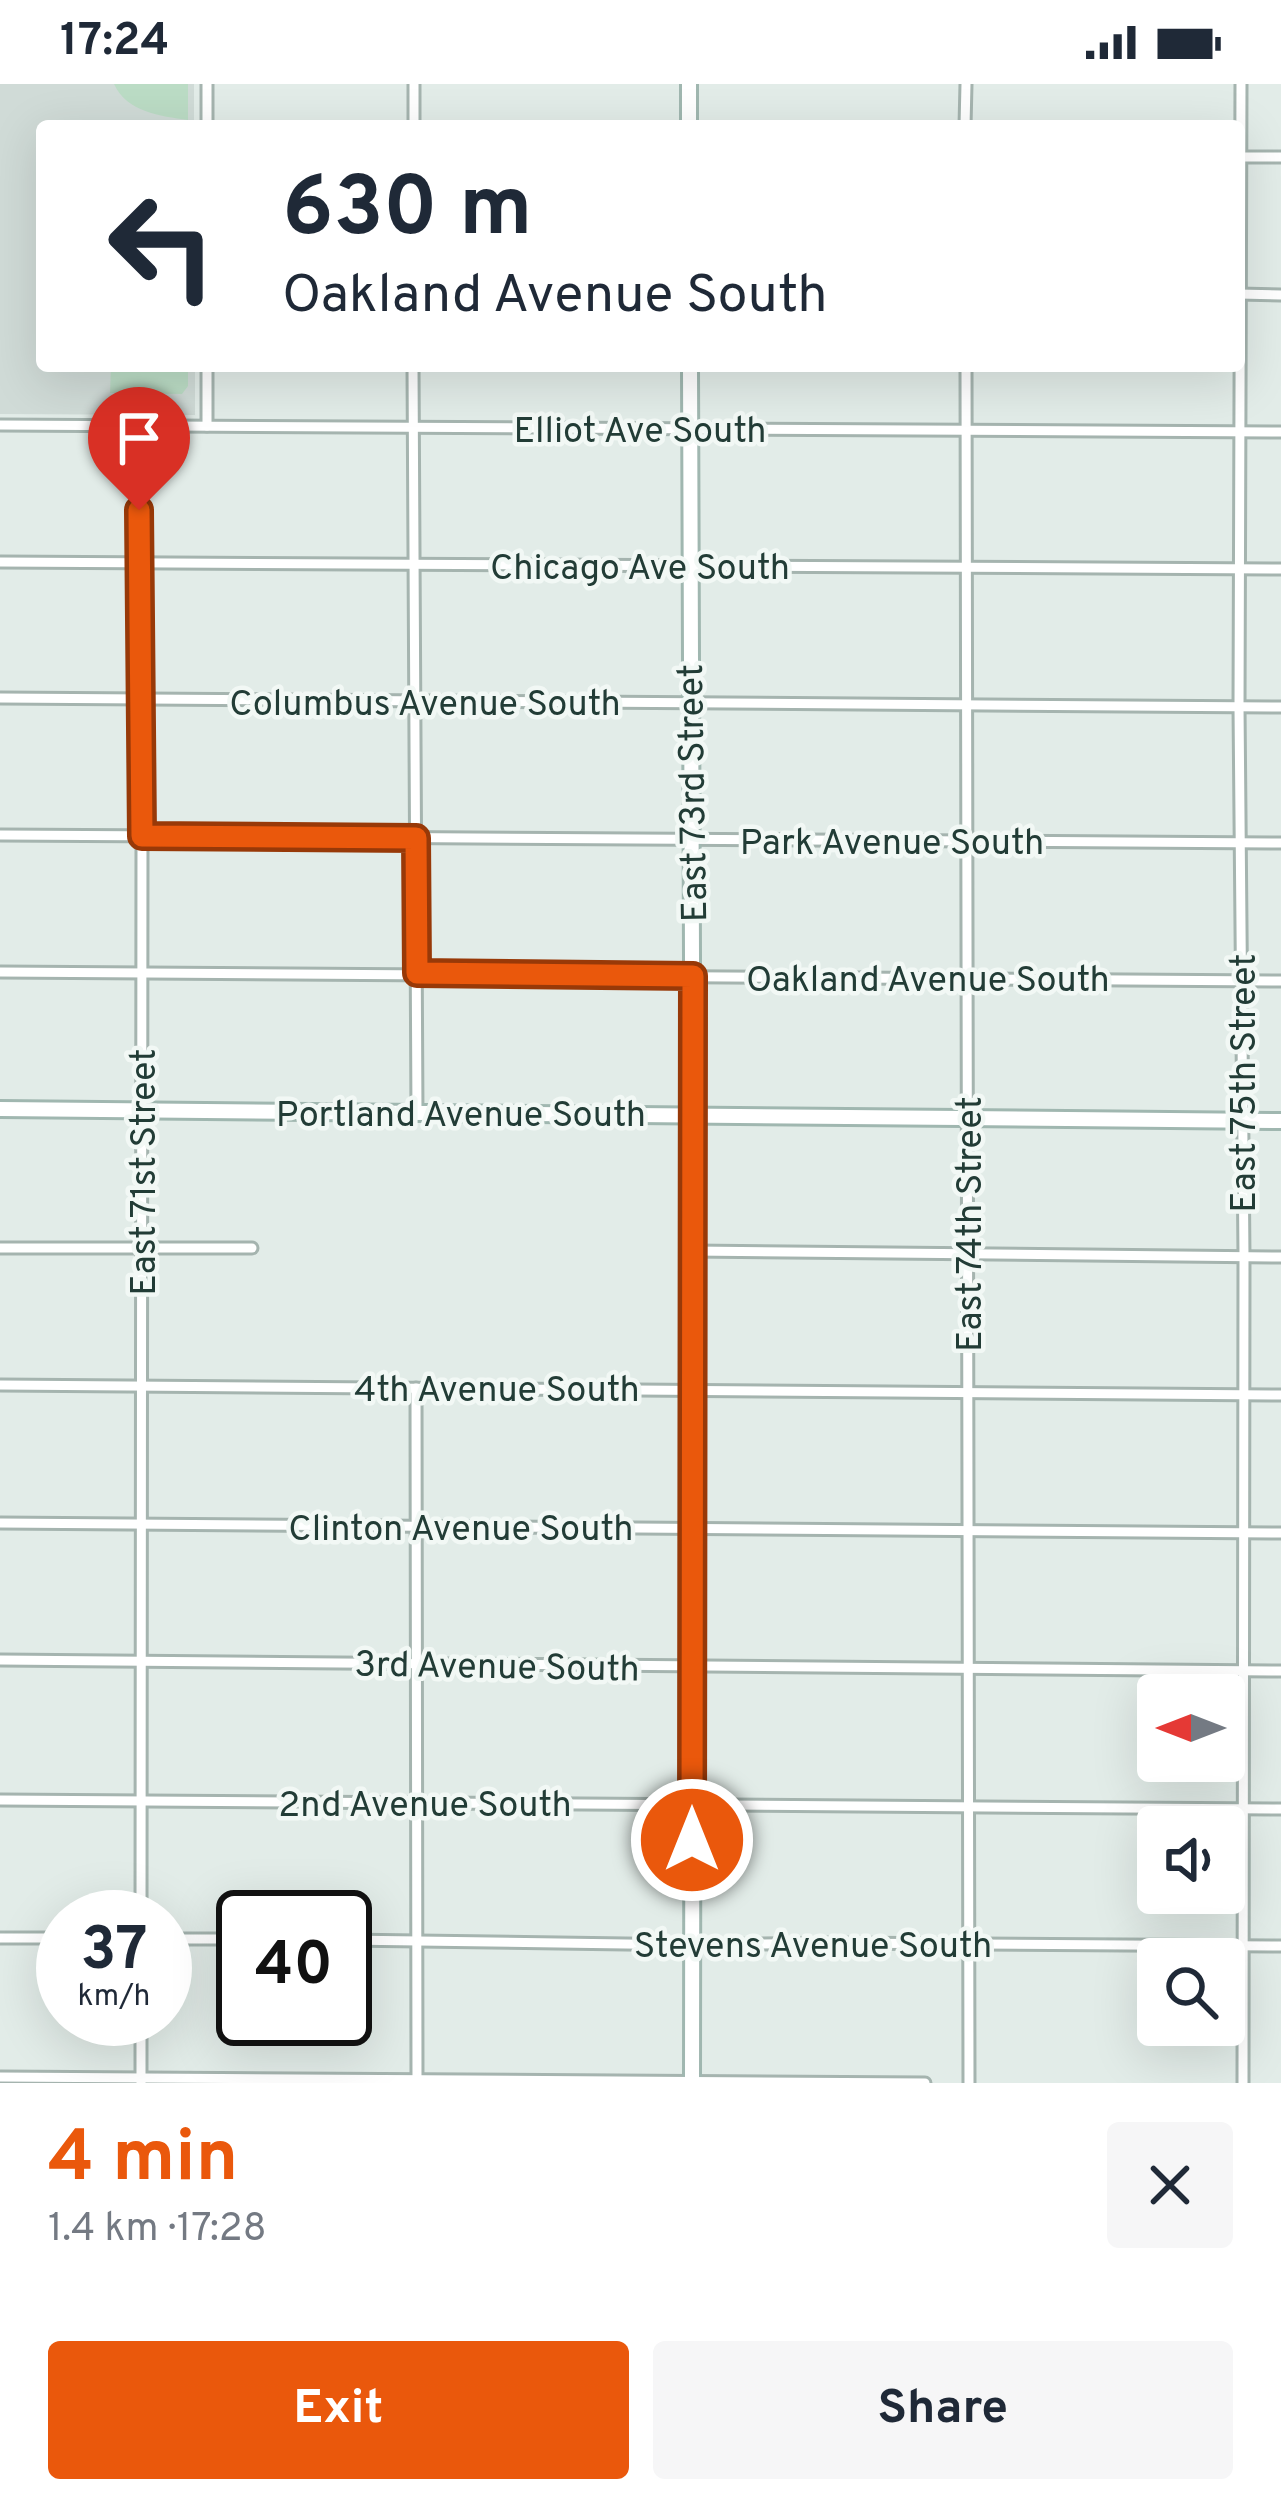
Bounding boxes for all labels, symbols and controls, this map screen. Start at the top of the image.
text: 17:24 [60,14,170,71]
text: 630 m [282,159,533,265]
icon: left [84,168,240,324]
text: Oakland Avenue South [282,263,828,332]
pin [88,387,190,510]
icon: arrive [106,405,172,471]
street label: Elliot Ave South [513,410,767,456]
street label: Chicago Ave South [490,547,790,593]
street label: East 73rd Street [670,663,720,922]
street label: Columbus Avenue South [229,683,621,729]
street label: Park Avenue South [740,822,1044,868]
street label: East 75th Street [1223,953,1269,1213]
street label: Oakland Avenue South [746,959,1110,1005]
street label: East 71st Street [123,1048,169,1296]
street label: Portland Avenue South [276,1094,646,1140]
street label: East 74th Street [949,1096,995,1352]
street label: 4th Avenue South [354,1369,640,1415]
street label: Clinton Avenue South [288,1508,634,1554]
street label: 3rd Avenue South [354,1644,640,1694]
north arrow [1137,1674,1245,1782]
map controls [1137,1674,1245,2046]
position arrow [629,1777,755,1903]
street label: 2nd Avenue South [278,1784,572,1830]
button: sound [1137,1806,1245,1914]
speed limit sign: 40 [216,1890,372,2046]
text: 37 [80,1915,148,1991]
street label: Stevens Avenue South [634,1925,992,1971]
button: search [1137,1938,1245,2046]
text: km/h [78,1979,150,2016]
text: 4 min [48,2115,238,2207]
button: close [1107,2122,1233,2248]
text: 1.4 km · 17:28 [48,2206,266,2255]
button: Exit [48,2341,629,2479]
button: Share [653,2341,1233,2479]

